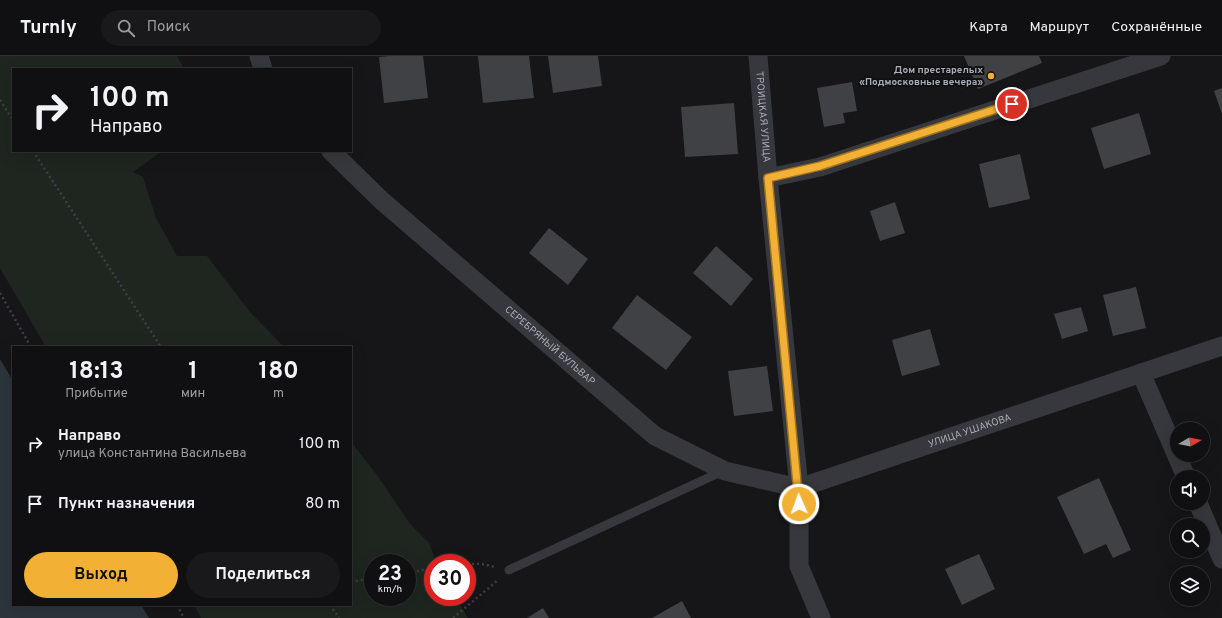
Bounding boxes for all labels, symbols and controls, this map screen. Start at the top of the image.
search box [101,10,381,46]
text: Turnly [20,16,77,40]
icon: search [115,17,137,39]
text: Поиск [147,18,191,37]
text: Карта [969,19,1008,36]
text: Маршрут [1030,19,1089,36]
text: Сохранённые [1111,19,1202,36]
place label: Дом престарелых «Подмосковные вечера» [859,64,983,89]
street label: ТРОИЦКАЯ УЛИЦА [753,71,773,163]
marker: Дом престарелых «Подмосковные вечера» [986,71,996,81]
text: 100 m [90,81,170,117]
icon: right [24,84,76,136]
pin [995,87,1029,121]
icon: arrive [1001,93,1023,115]
text: Направо [90,116,162,139]
street label: СЕРЕБРЯНЫЙ БУЛЬВАР [502,303,598,388]
text: 18:13 [69,357,124,387]
text: 1 [188,357,198,387]
text: 180 [259,357,299,387]
text: Прибытие [65,386,128,402]
text: мин [181,386,205,402]
text: m [273,386,284,402]
street label: УЛИЦА УШАКОВА [926,411,1013,451]
north arrow [1170,422,1210,462]
map controls [1170,422,1210,606]
text: Направо [58,427,121,446]
icon: right [24,433,46,455]
text: 100 m [299,435,340,454]
text: улица Константина Васильева [58,446,246,462]
button: sound [1170,470,1210,510]
position arrow [778,483,820,525]
icon: arrive [24,493,46,515]
text: Пункт назначения [58,495,195,514]
text: 80 m [305,495,340,514]
button: search [1170,518,1210,558]
button: Выход [24,552,178,598]
button: Поделиться [186,552,340,598]
speed limit sign: 30 [424,554,476,606]
text: 23 [378,562,402,588]
button: layers [1170,566,1210,606]
text: km/h [378,583,402,596]

